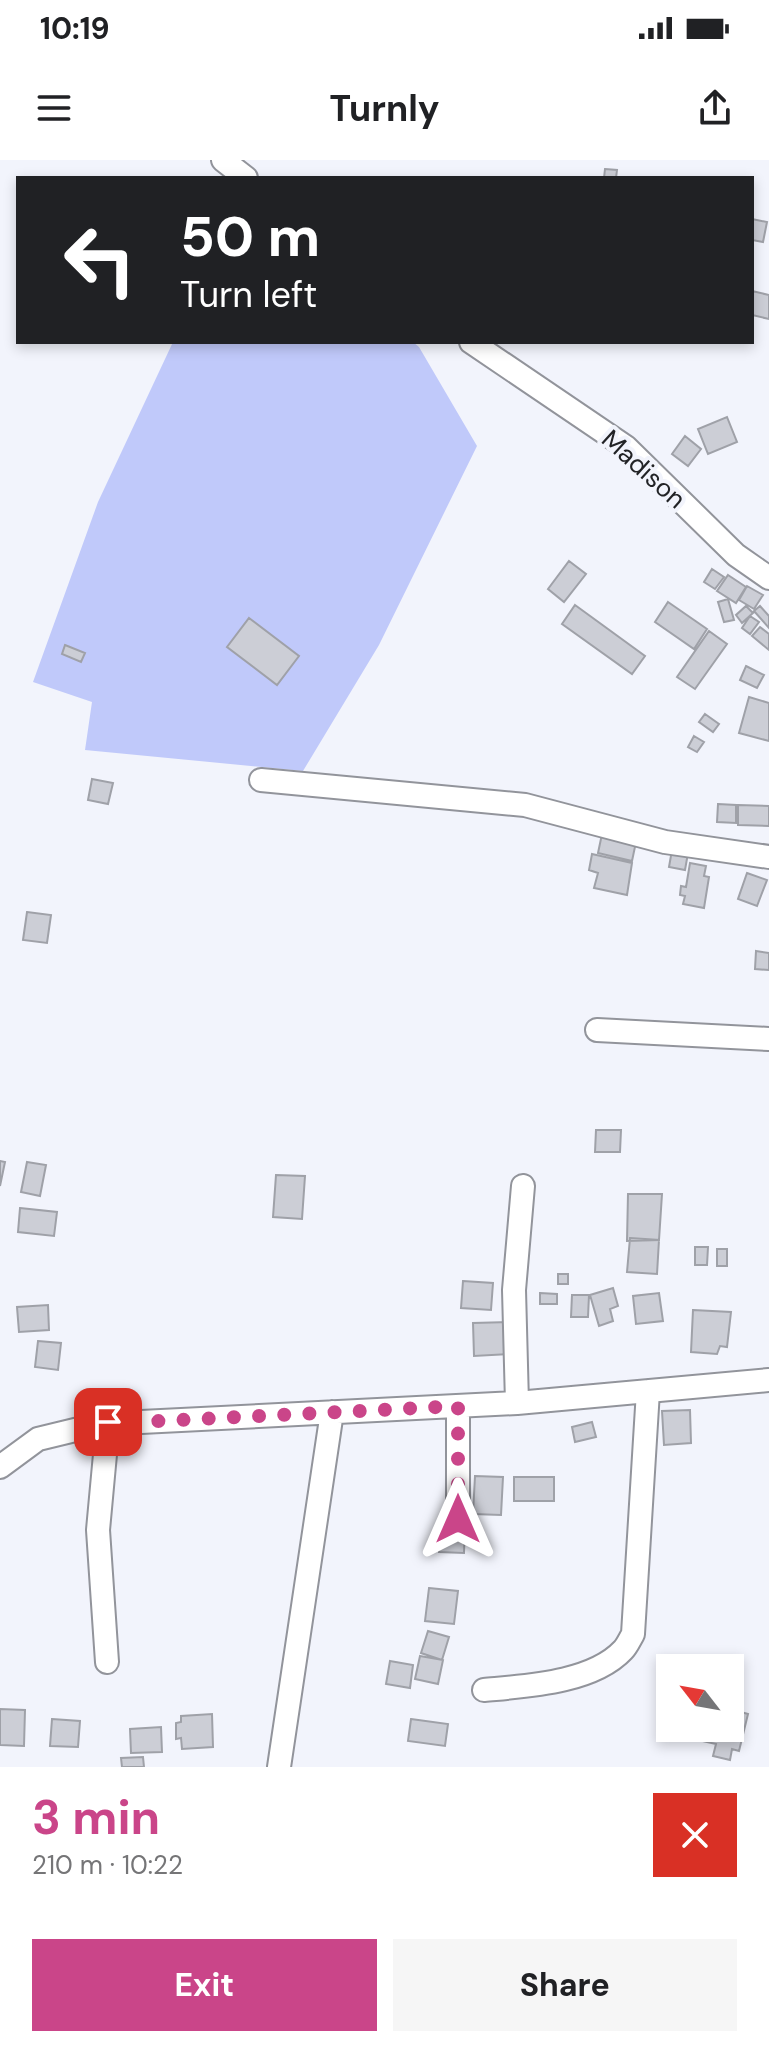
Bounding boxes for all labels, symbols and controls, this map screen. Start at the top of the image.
text: 10:19 [40,9,110,48]
text: Turnly [329,85,440,132]
icon: menu [32,86,76,130]
icon: share [693,86,737,130]
text: 50 m [180,200,320,273]
icon: left [48,208,152,312]
text: Turn left [180,271,317,318]
street label: Madison [595,422,693,516]
pin [74,1388,142,1456]
icon: arrive [86,1400,130,1444]
position arrow [416,1477,500,1561]
north arrow [656,1654,744,1742]
map controls [656,1654,744,1742]
text: 3 min [32,1786,160,1849]
button: close [653,1793,737,1877]
text: 210 m · 10:22 [32,1848,183,1882]
button: Exit [32,1939,377,2031]
button: Share [393,1939,737,2031]

